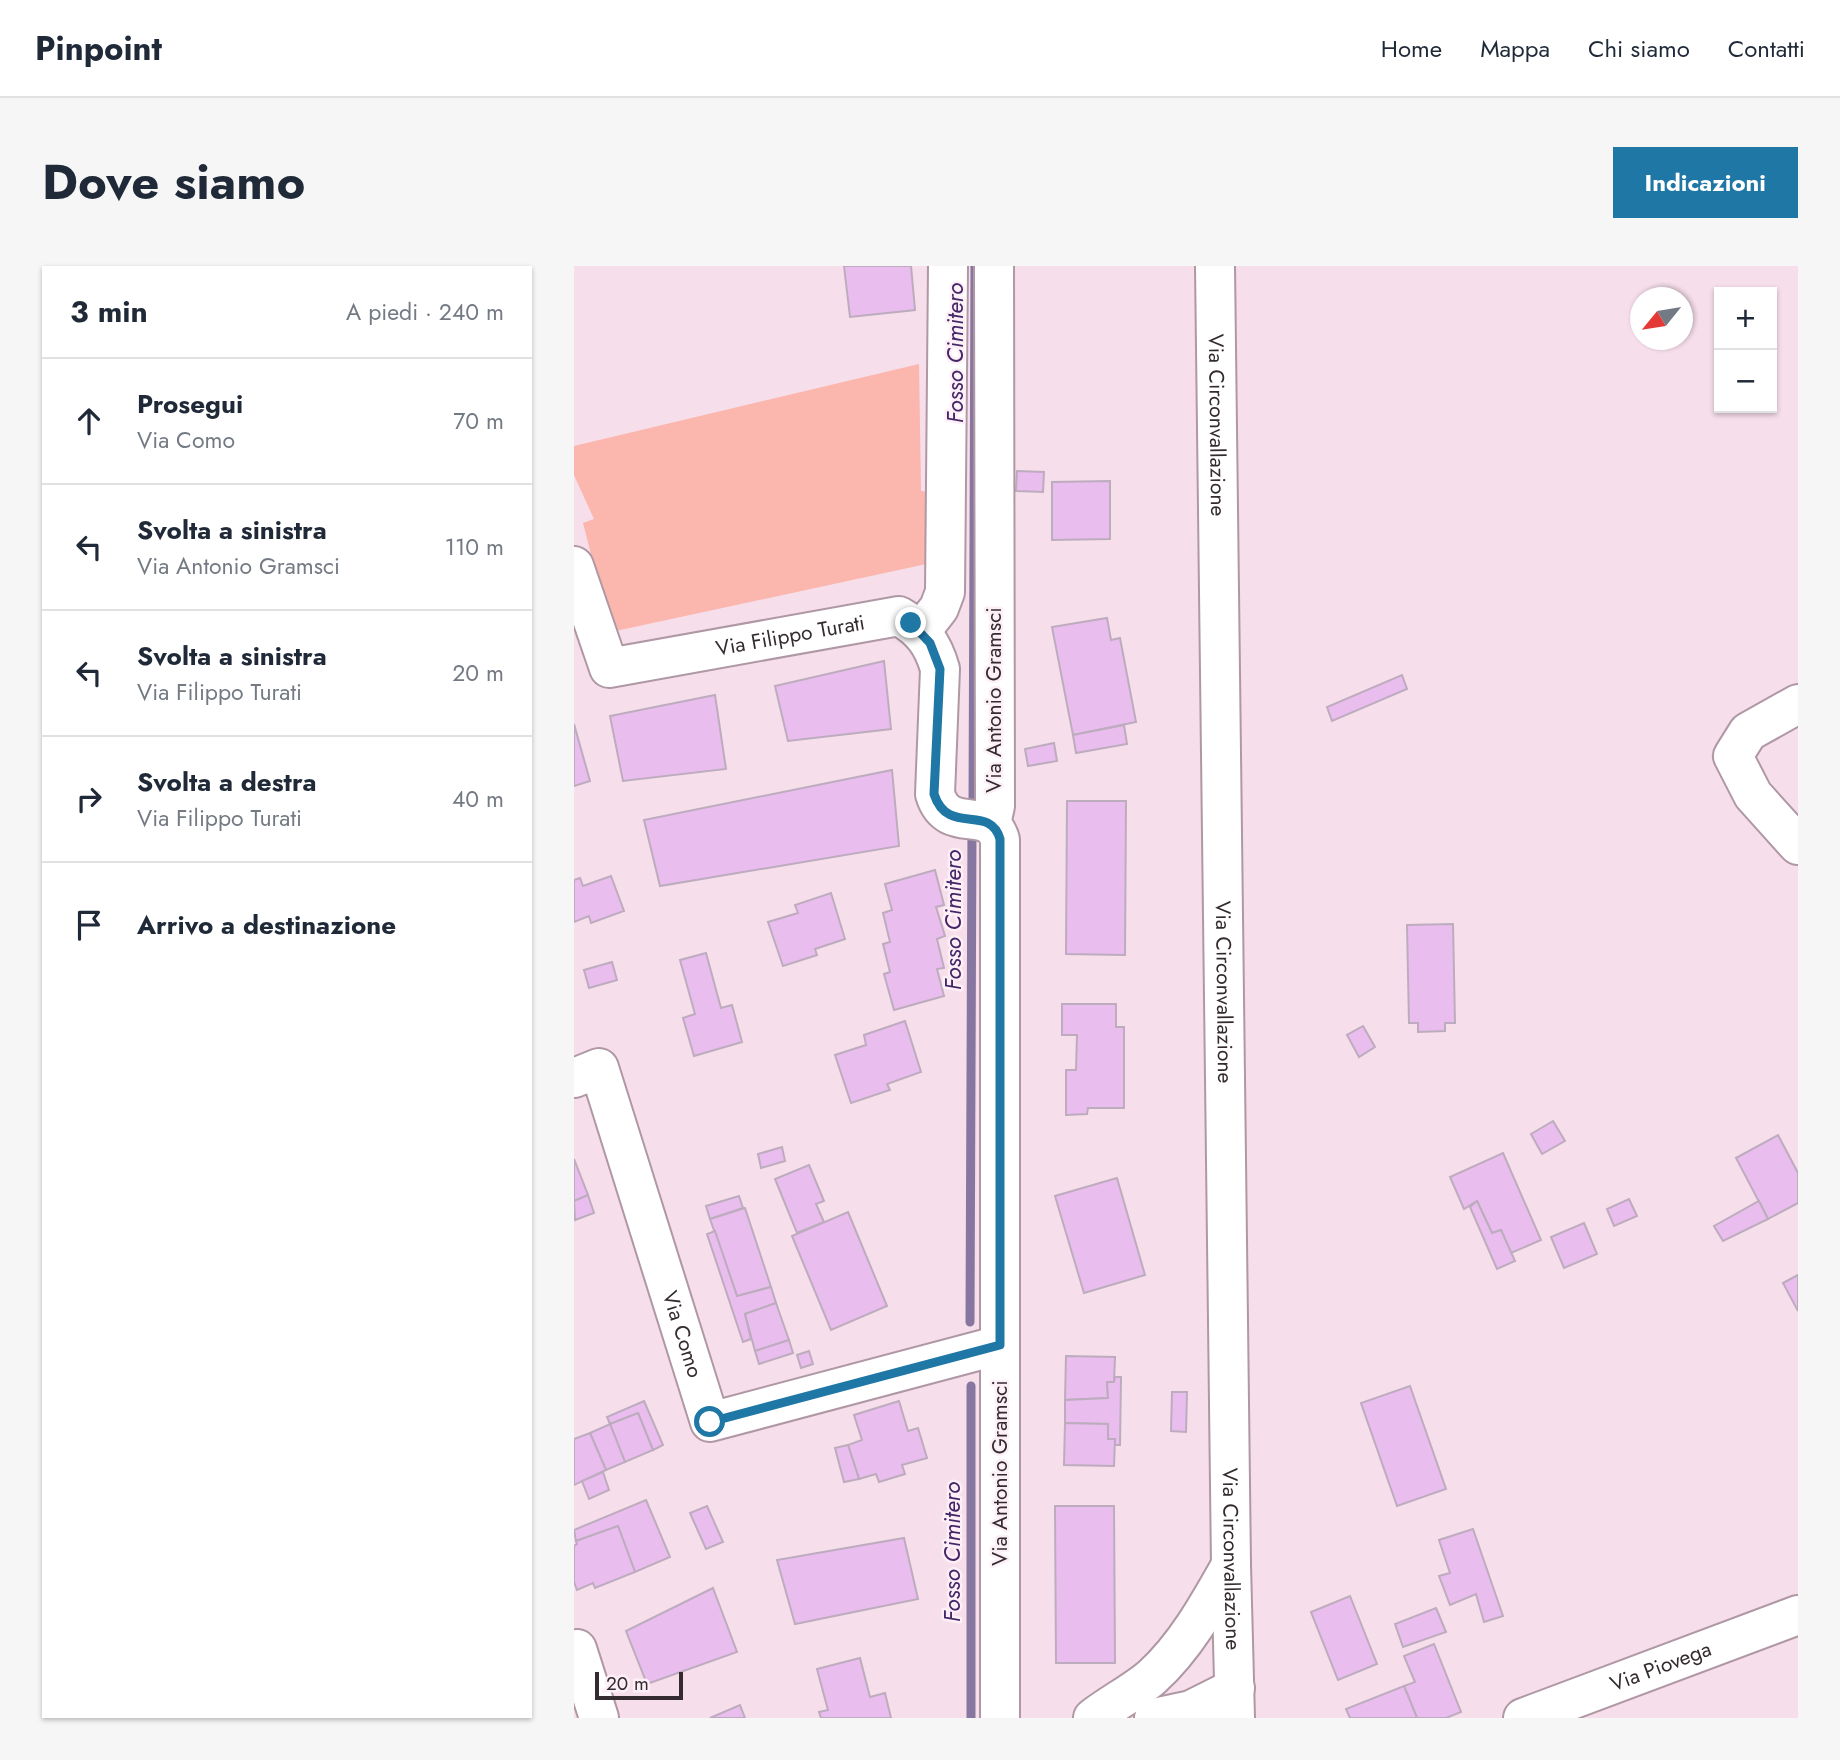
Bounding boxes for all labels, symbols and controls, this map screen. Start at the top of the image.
text: Pinpoint [35,25,162,72]
text: Home [1381,31,1442,66]
text: Mappa [1480,31,1550,66]
text: Chi siamo [1588,31,1690,66]
text: Contatti [1728,31,1805,66]
text: Dove siamo [42,147,305,217]
button: Indicazioni [1613,147,1798,218]
water label: Fosso Cimitero [938,282,972,423]
north arrow [1630,287,1693,350]
map controls [1714,287,1777,413]
button: + [1714,287,1777,350]
text: 3 min [70,290,148,333]
text: A piedi · 240 m [346,295,504,329]
street label: Via Circonvallazione [1201,334,1233,517]
button: − [1714,350,1777,413]
text: Prosegui [137,385,243,423]
icon: ahead [70,402,108,440]
text: 70 m [453,404,504,438]
text: Via Como [137,423,235,457]
text: Svolta a sinistra [137,511,327,549]
icon: left [70,528,108,566]
text: 110 m [445,530,504,564]
text: Via Antonio Gramsci [137,549,340,583]
street label: Via Filippo Turati [713,607,867,664]
route end [895,607,926,638]
street label: Via Antonio Gramsci [979,607,1009,793]
text: Svolta a sinistra [137,637,327,675]
icon: left [70,654,108,692]
text: 20 m [452,656,504,690]
text: Via Filippo Turati [137,675,302,709]
text: Svolta a destra [137,763,317,801]
icon: right [70,780,108,818]
text: 40 m [452,782,504,816]
text: Via Filippo Turati [137,801,302,835]
water label: Fosso Cimitero [936,849,970,990]
street label: Via Circonvallazione [1208,900,1240,1084]
icon: arrive [70,906,108,944]
text: Arrivo a destinazione [137,906,396,944]
street label: Via Como [655,1287,710,1381]
street label: Via Antonio Gramsci [985,1380,1015,1566]
route start [694,1406,725,1437]
street label: Via Circonvallazione [1215,1467,1248,1651]
water label: Fosso Cimitero [935,1481,969,1622]
street label: Via Piovega [1606,1634,1715,1699]
scale bar [595,1669,682,1701]
text: 20 m [606,1670,649,1697]

